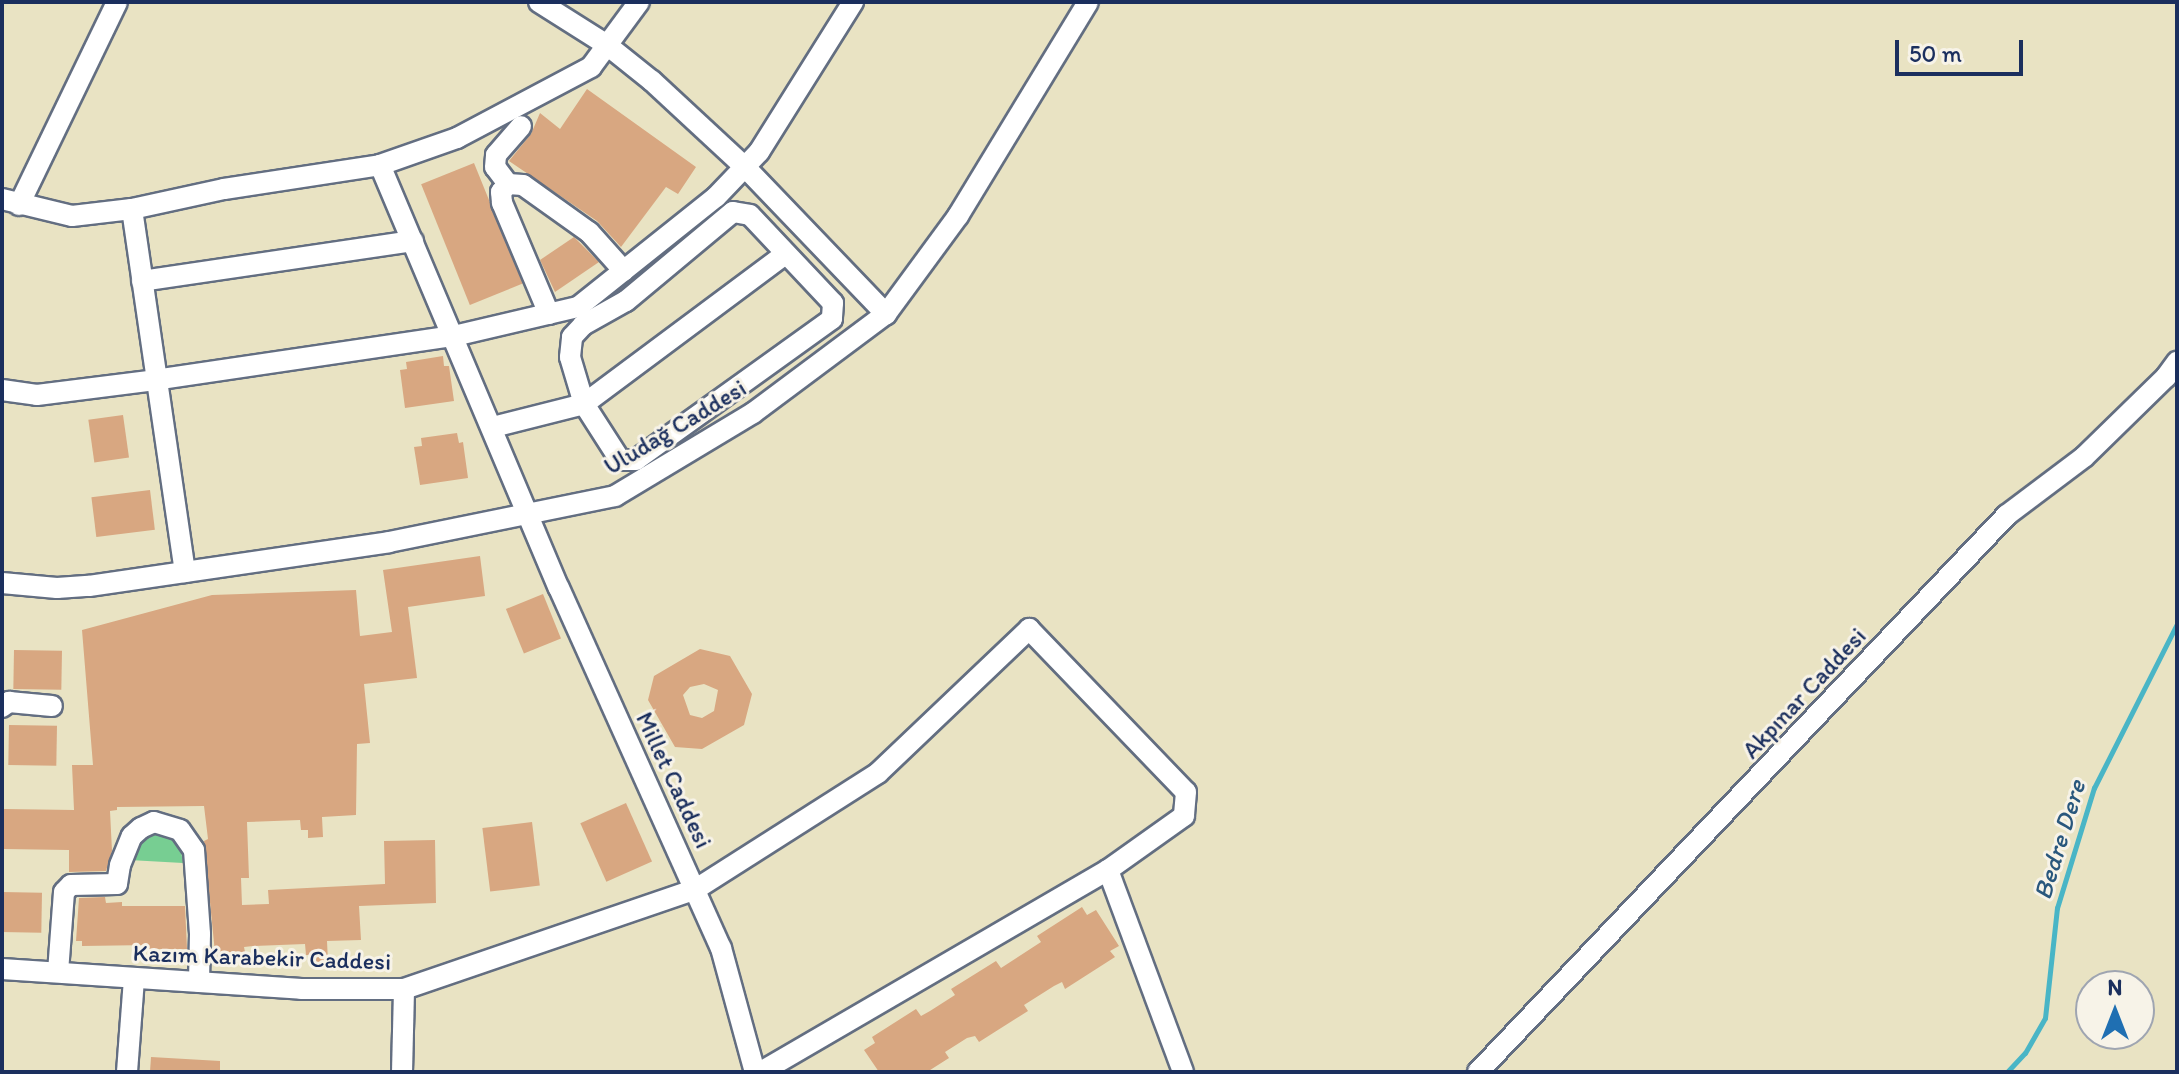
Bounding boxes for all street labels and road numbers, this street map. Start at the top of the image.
street label: Uludağ Caddesi [599,373,751,481]
street label: Akpınar Caddesi [1736,622,1872,764]
street label: Millet Caddesi [630,707,718,853]
street label: Kazım Karabekir Caddesi [132,938,392,976]

